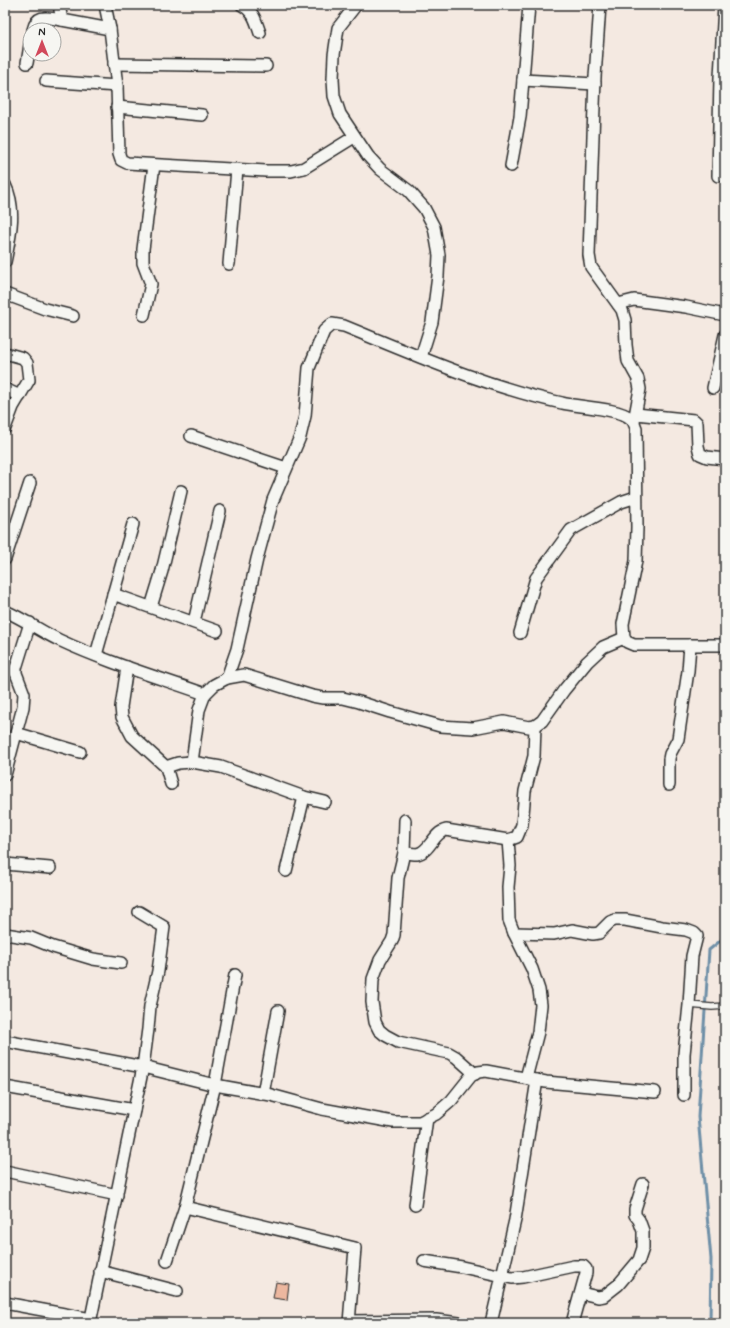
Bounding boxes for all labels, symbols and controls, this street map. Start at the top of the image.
north arrow [22,22,62,62]
text: N [38,26,46,40]

